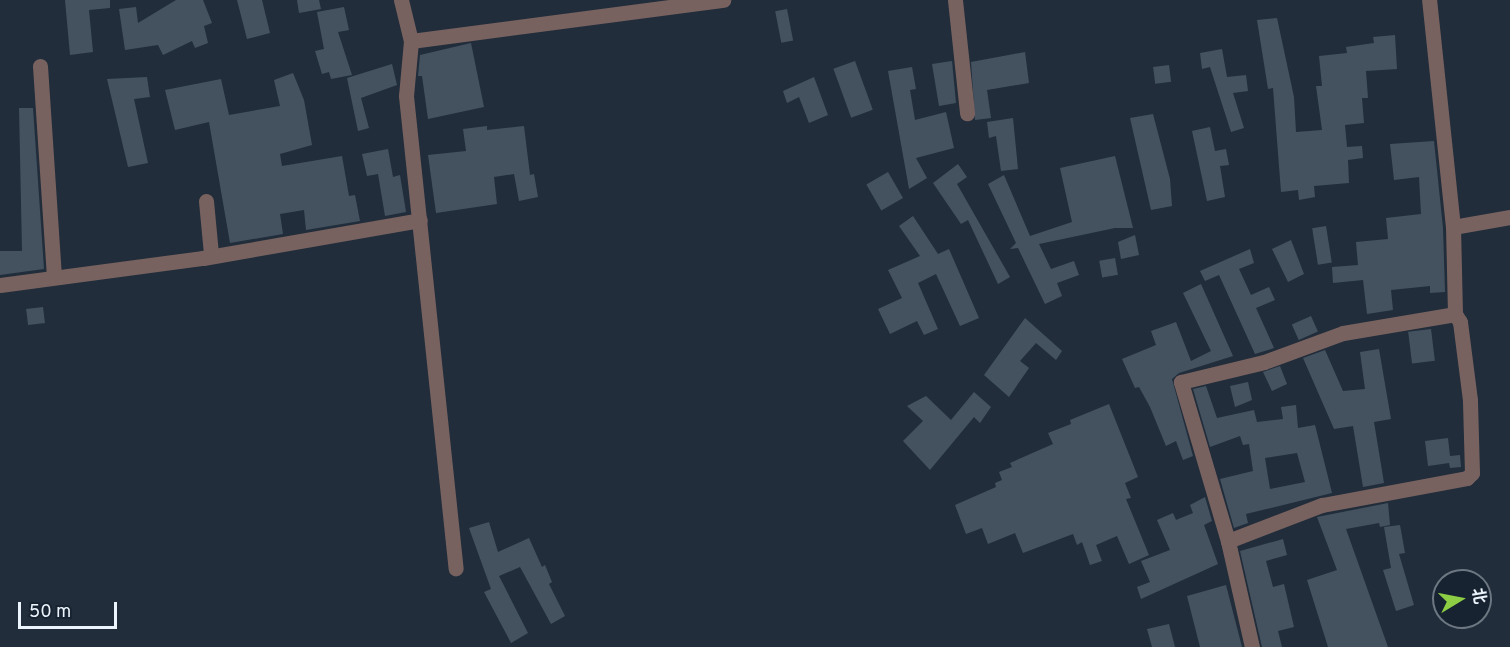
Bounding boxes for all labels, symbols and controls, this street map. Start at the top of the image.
north arrow [1432,569,1492,629]
text: 北 [1467,587,1489,606]
scale bar [21,590,120,628]
text: 50 m [29,601,71,624]

